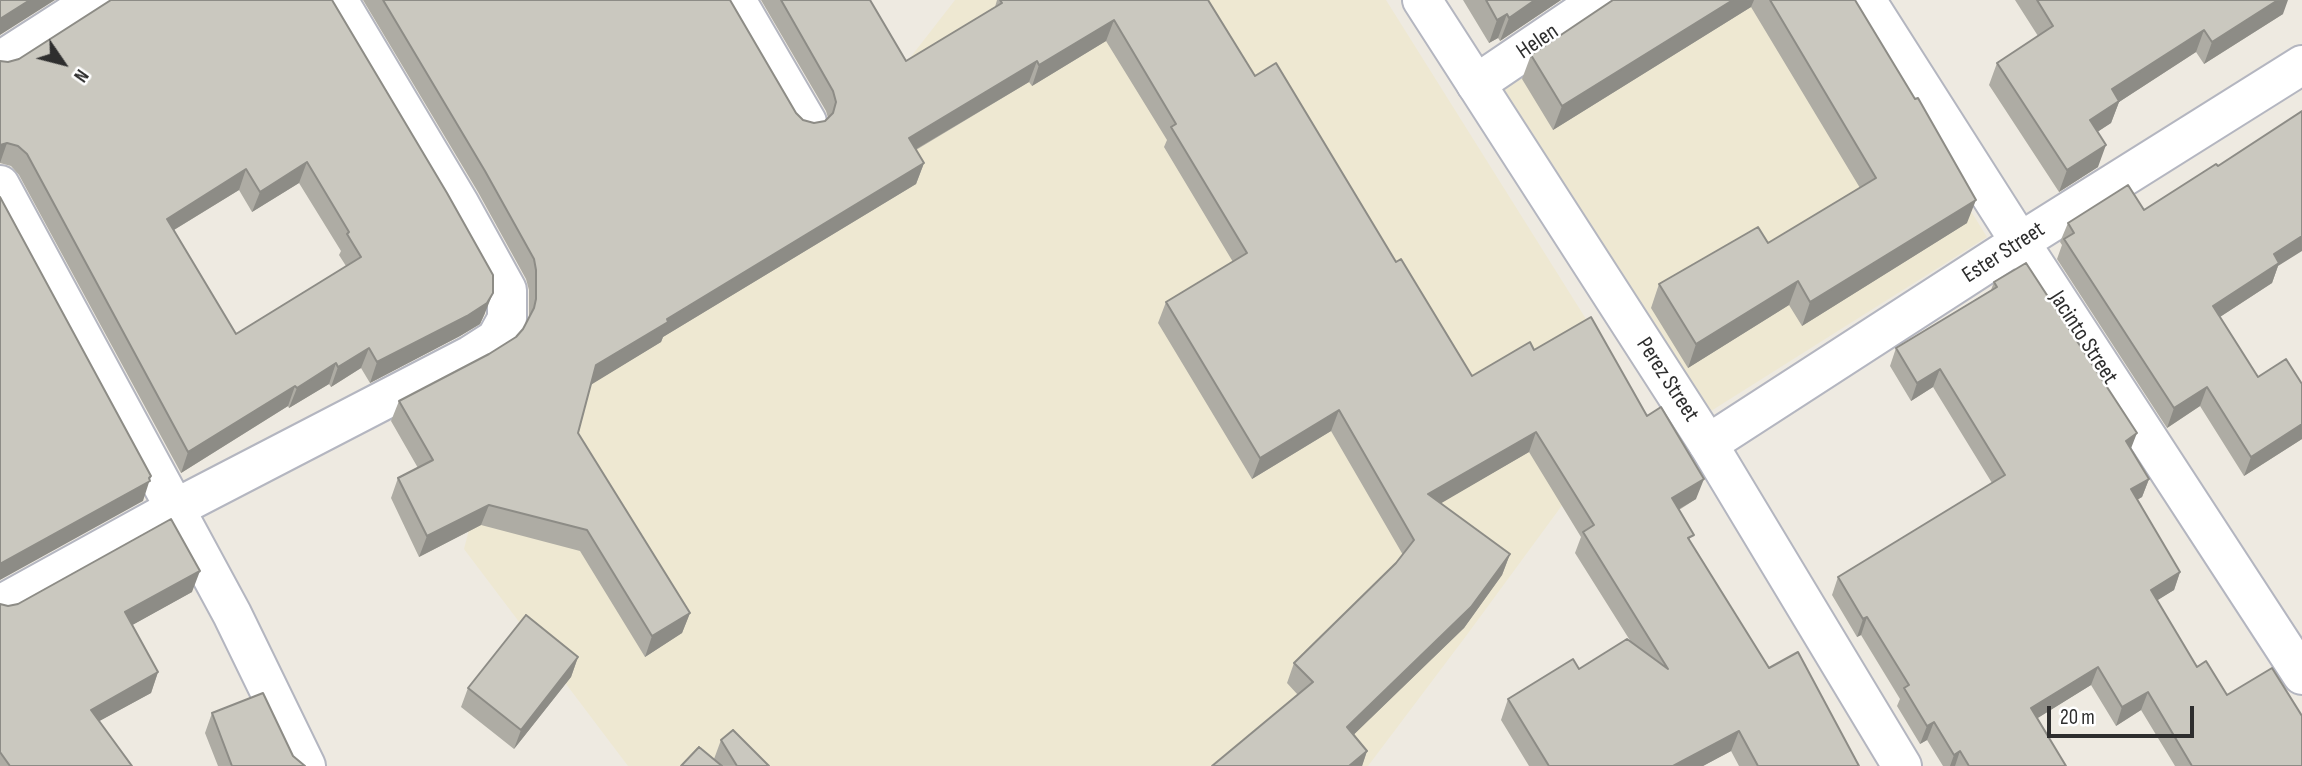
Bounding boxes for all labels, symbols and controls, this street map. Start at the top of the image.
street label: Helen [1512,18,1564,66]
north arrow [28,28,98,98]
text: N [68,65,93,86]
street label: Ester Street [1958,216,2050,290]
street label: Jacinto Street [2043,286,2123,390]
street label: Perez Street [1630,333,1704,427]
scale bar [2050,692,2197,736]
text: 20 m [2060,705,2095,730]

